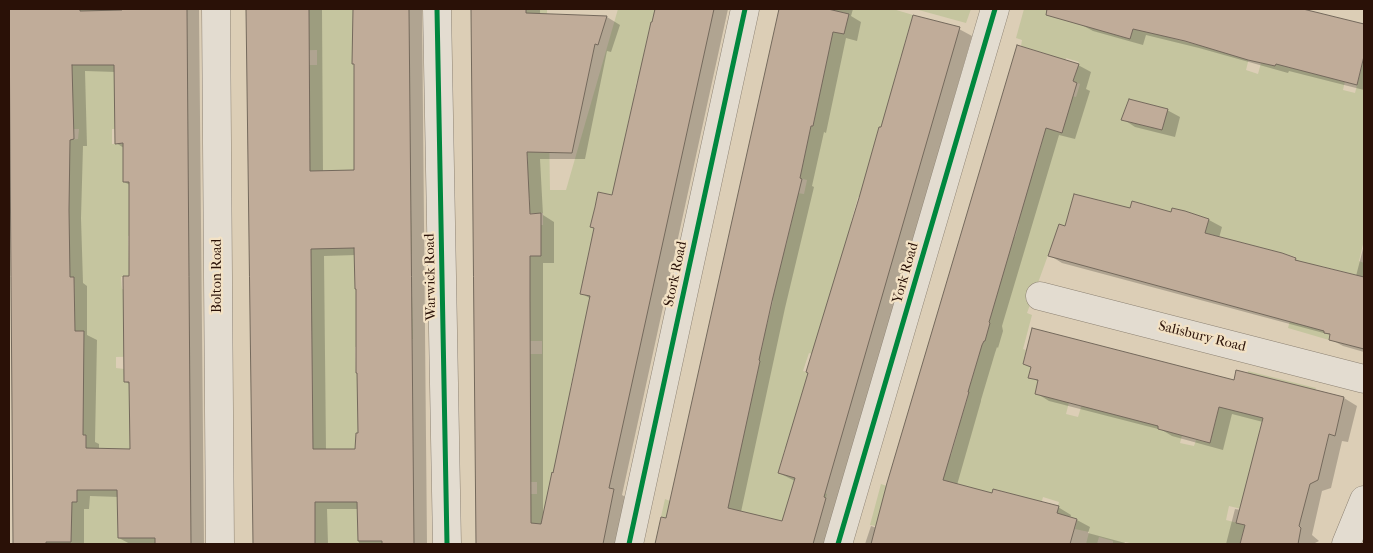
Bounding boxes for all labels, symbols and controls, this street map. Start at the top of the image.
street label: Warwick Road [422,233,440,321]
street label: Bolton Road [210,239,226,313]
street label: Stork Road [661,240,691,308]
street label: York Road [889,241,923,305]
street label: Salisbury Road [1156,318,1248,356]

